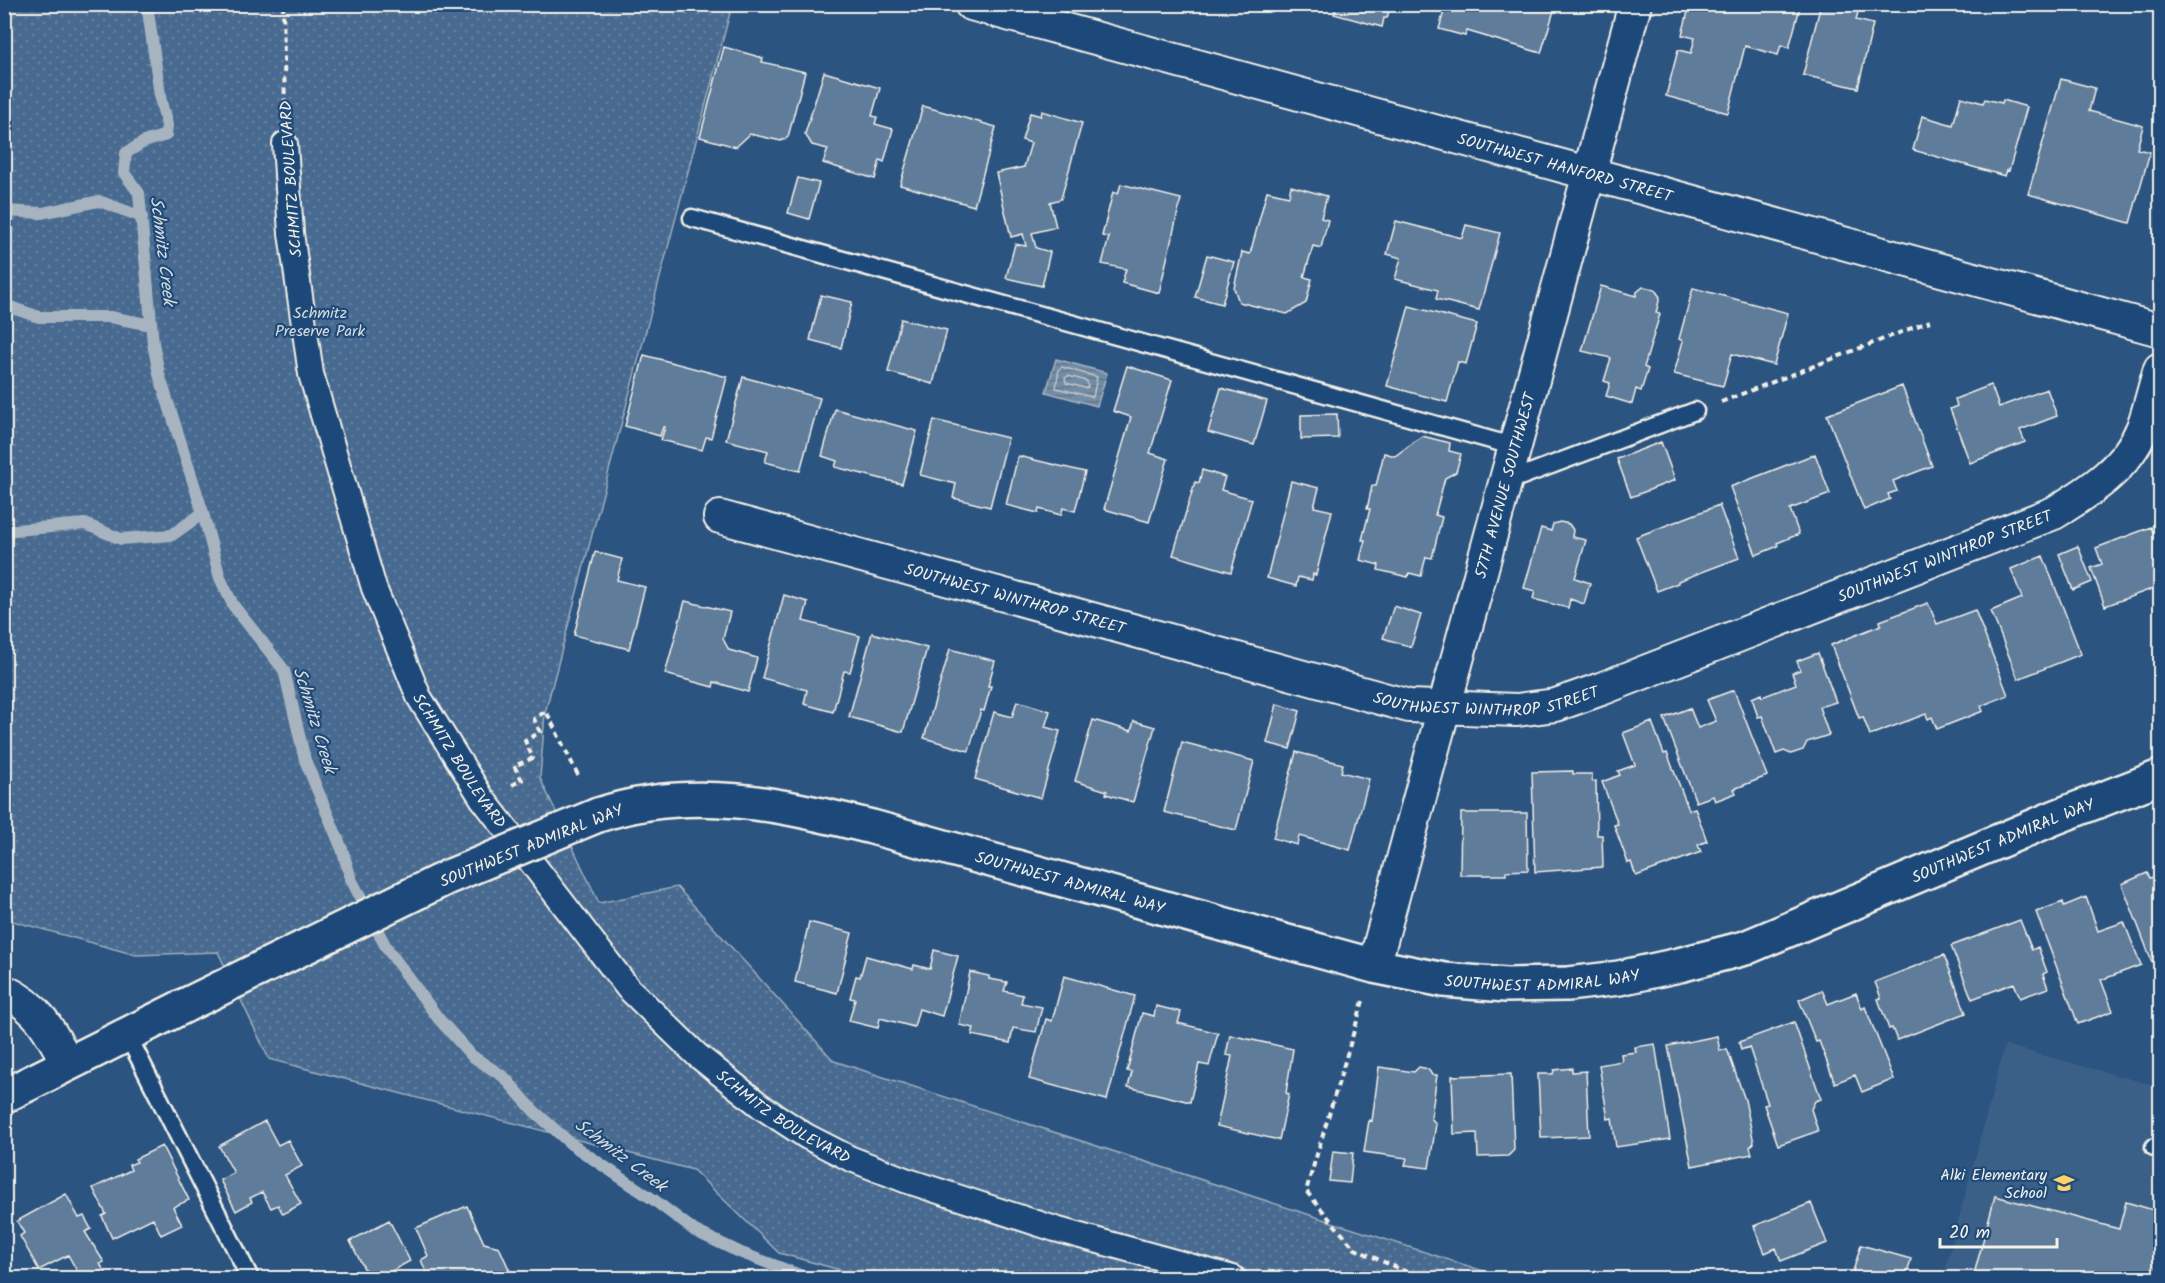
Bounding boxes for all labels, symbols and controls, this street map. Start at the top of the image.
street label: SCHMITZ BOULEVARD [274,100,309,258]
street label: SOUTHWEST HANFORD STREET [1454,127,1676,210]
water label: Schmitz Creek [140,195,183,310]
park label: Schmitz Preserve Park [275,301,365,344]
street label: 57TH AVENUE SOUTHWEST [1469,389,1543,582]
street label: SOUTHWEST WINTHROP STREET [1834,503,2057,610]
street label: SOUTHWEST WINTHROP STREET [901,557,1129,642]
water label: Schmitz Creek [284,664,344,779]
street label: SOUTHWEST WINTHROP STREET [1370,679,1604,724]
street label: SCHMITZ BOULEVARD [405,689,512,834]
street label: SOUTHWEST ADMIRAL WAY [1908,792,2099,891]
street label: SOUTHWEST ADMIRAL WAY [436,798,628,895]
street label: SOUTHWEST ADMIRAL WAY [972,845,1168,922]
street label: SOUTHWEST ADMIRAL WAY [1443,963,1643,999]
street label: SCHMITZ BOULEVARD [710,1064,855,1171]
water label: Schmitz Creek [568,1112,675,1202]
place label: Alki Elementary School [1940,1163,2047,1206]
school or university icon: Alki Elementary School [2052,1171,2076,1195]
scale bar [1940,1211,2057,1249]
text: 20 m [1949,1219,1990,1248]

